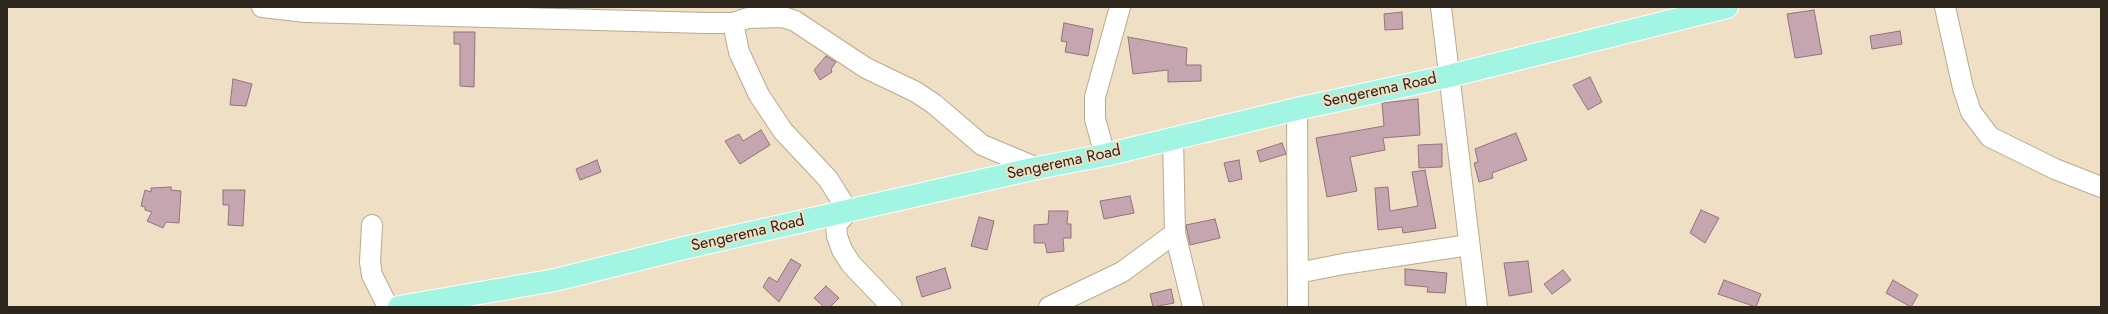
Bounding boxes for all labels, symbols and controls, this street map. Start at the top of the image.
street label: Sengerema Road [1321,70,1439,112]
street label: Sengerema Road [1005,142,1123,184]
street label: Sengerema Road [689,212,807,256]

